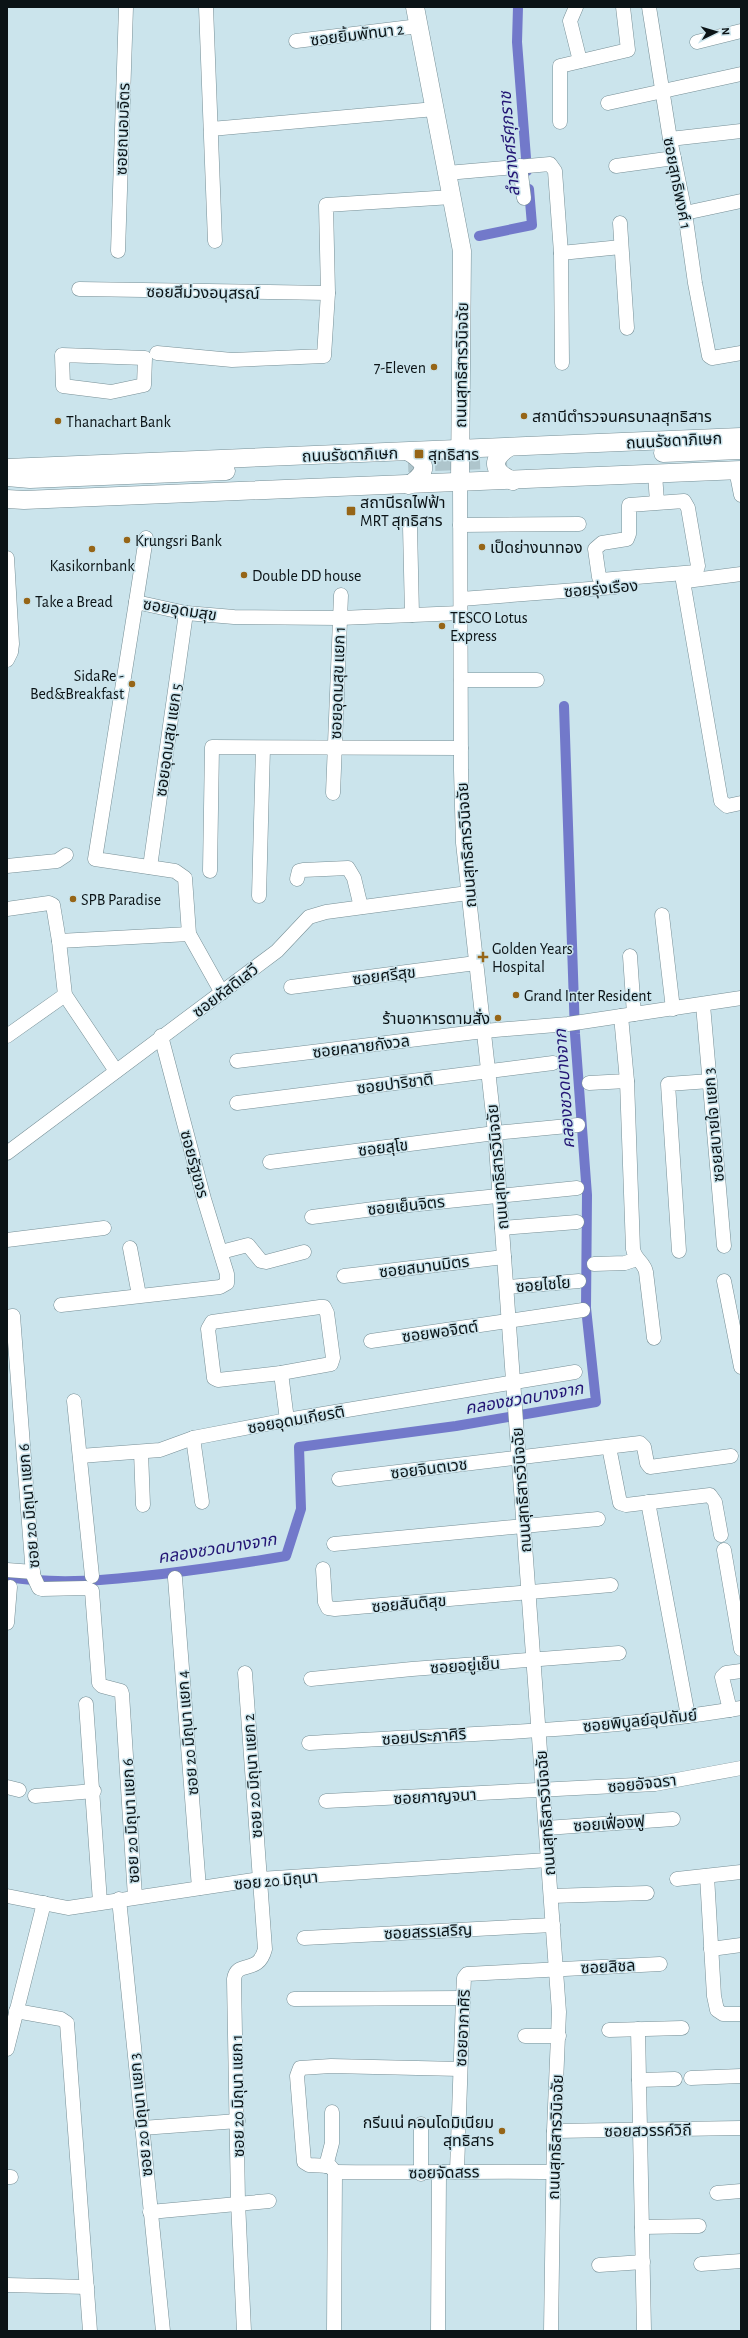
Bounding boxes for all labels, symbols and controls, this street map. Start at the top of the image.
north arrow [696,12,736,52]
street label: ซอยยิ้มพัทนา 2 [309,18,405,49]
text: N [720,27,731,35]
street label: ซอยถนอมจิตร [113,82,133,176]
water label: ลำรางศรีศุภราช [496,89,525,197]
street label: ซอยสุทธิพงศ์ 1 [659,136,694,231]
street label: ซอยสีม่วงอนุสรณ์ [146,283,260,303]
street label: ถนนสุทธิสารวินิจฉัย [453,302,472,428]
place label: 7-Eleven [374,360,426,376]
marker: 7-Eleven [429,362,439,372]
place label: สถานีตำรวจนครบาลสุทธิสาร [532,409,712,426]
marker: สถานีตำรวจนครบาลสุทธิสาร [519,411,529,421]
place label: Thanachart Bank [66,414,172,430]
marker: Thanachart Bank [53,416,63,426]
street label: ถนนรัชดาภิเษก [626,430,723,452]
street label: ถนนรัชดาภิเษก [302,445,398,465]
place label: สุทธิสาร [428,447,479,464]
marker: สุทธิสาร [413,448,425,460]
place label: สถานีรถไฟฟ้า MRT สุทธิสาร [360,494,445,530]
marker: สถานีรถไฟฟ้า MRT สุทธิสาร [345,505,357,517]
place label: Krungsri Bank [135,533,222,549]
marker: Krungsri Bank [122,535,132,545]
place label: เป็ดย่างนาทอง [490,539,583,556]
marker: เป็ดย่างนาทอง [477,542,487,552]
marker: Kasikornbank [87,544,97,554]
place label: Kasikornbank [50,558,135,574]
place label: Double DD house [252,568,362,584]
marker: Double DD house [239,570,249,580]
street label: ซอยรุ่งเรือง [563,577,639,601]
place label: Take a Bread [35,594,113,610]
marker: Take a Bread [22,596,32,606]
street label: ซอยอุดมสุข [142,596,218,625]
place label: TESCO Lotus Express [450,610,528,644]
marker: TESCO Lotus Express [437,621,447,631]
street label: ซอยอุดมสุข แยก 1 [328,626,349,740]
place label: SidaRe - Bed&Breakfast [30,668,124,702]
marker: SidaRe - Bed&Breakfast [127,679,137,689]
street label: ซอยอุดมสุข แยก 5 [153,683,186,798]
street label: ถนนสุทธิสารวินิจฉัย [455,782,480,908]
place label: SPB Paradise [81,892,161,908]
marker: SPB Paradise [68,894,78,904]
place label: Golden Years Hospital [492,941,573,975]
marker: Golden Years Hospital [477,951,489,963]
street label: ซอยหัสดิเสวี [190,961,261,1021]
street label: ซอยศรีสุข [352,964,417,989]
place label: Grand Inter Resident [524,988,652,1004]
marker: Grand Inter Resident [511,990,521,1000]
place label: ร้านอาหารตามสั่ง [382,1008,490,1027]
marker: ร้านอาหารตามสั่ง [493,1013,503,1023]
water label: คลองชวดบางจาก [552,1028,577,1149]
street label: ซอยคลายกังวล [312,1033,411,1061]
street label: ซอยสบายใจ แยก 3 [701,1067,727,1183]
street label: ซอยปาริชาติ [356,1071,434,1097]
street label: ถนนสุทธิสารวินิจฉัย [485,1104,512,1230]
street label: ซอยรัฐขจร [177,1129,211,1200]
street label: ซอยสุโข [357,1137,409,1160]
street label: ซอยเย็นจิตร [367,1193,446,1218]
street label: ซอยสมานมิตร [378,1254,470,1280]
street label: ซอยไชโย [515,1275,571,1295]
street label: ซอยพอจิตต์ [401,1319,479,1345]
water label: คลองชวดบางจาก [464,1380,585,1417]
street label: ซอยอุดมเกียรติ [246,1404,346,1437]
street label: ถนนสุทธิสารวินิจฉัย [510,1427,535,1553]
street label: ซอย 20 มิถุนา แยก 6 [16,1443,43,1569]
street label: ซอยจินตเวช [390,1456,468,1482]
water label: คลองชวดบางจาก [157,1531,278,1566]
street label: ซอยสันติสุข [371,1593,447,1616]
street label: ซอยอยู่เย็น [430,1655,501,1677]
street label: ซอย 20 มิถุนา แยก 4 [175,1670,202,1796]
street label: ซอยพิบูลย์อุปถัมย์ [582,1707,698,1736]
street label: ซอย 20 มิถุนา แยก 2 [241,1713,266,1839]
street label: ซอยประภาศิริ [381,1726,467,1748]
street label: ถนนสุทธิสารวินิจฉัย [534,1750,559,1876]
street label: ซอย 20 มิถุนา แยก 6 [120,1758,143,1884]
street label: ซอยอัจฉรา [607,1772,677,1796]
street label: ซอยกาญจนา [393,1787,477,1807]
street label: ซอยเฟื่องฟู [573,1810,645,1835]
street label: ซอย 20 มิถุนา [233,1869,319,1894]
street label: ซอยสรรเสริญ [383,1922,473,1942]
street label: ซอยสิชล [580,1958,636,1976]
street label: ซอยอาภาศิริ [453,1989,473,2067]
street label: ซอย 20 มิถุนา แยก 1 [229,2034,248,2158]
street label: ซอย 20 มิถุนา แยก 3 [127,2052,156,2177]
street label: ถนนสุทธิสารวินิจฉัย [546,2074,567,2200]
place label: กรีนเน่ คอนโดมิเนียม สุทธิสาร [363,2114,494,2150]
street label: ซอยสวรรค์วิถี [604,2122,692,2140]
marker: กรีนเน่ คอนโดมิเนียม สุทธิสาร [497,2126,507,2136]
street label: ซอยจัดสรร [409,2164,480,2182]

